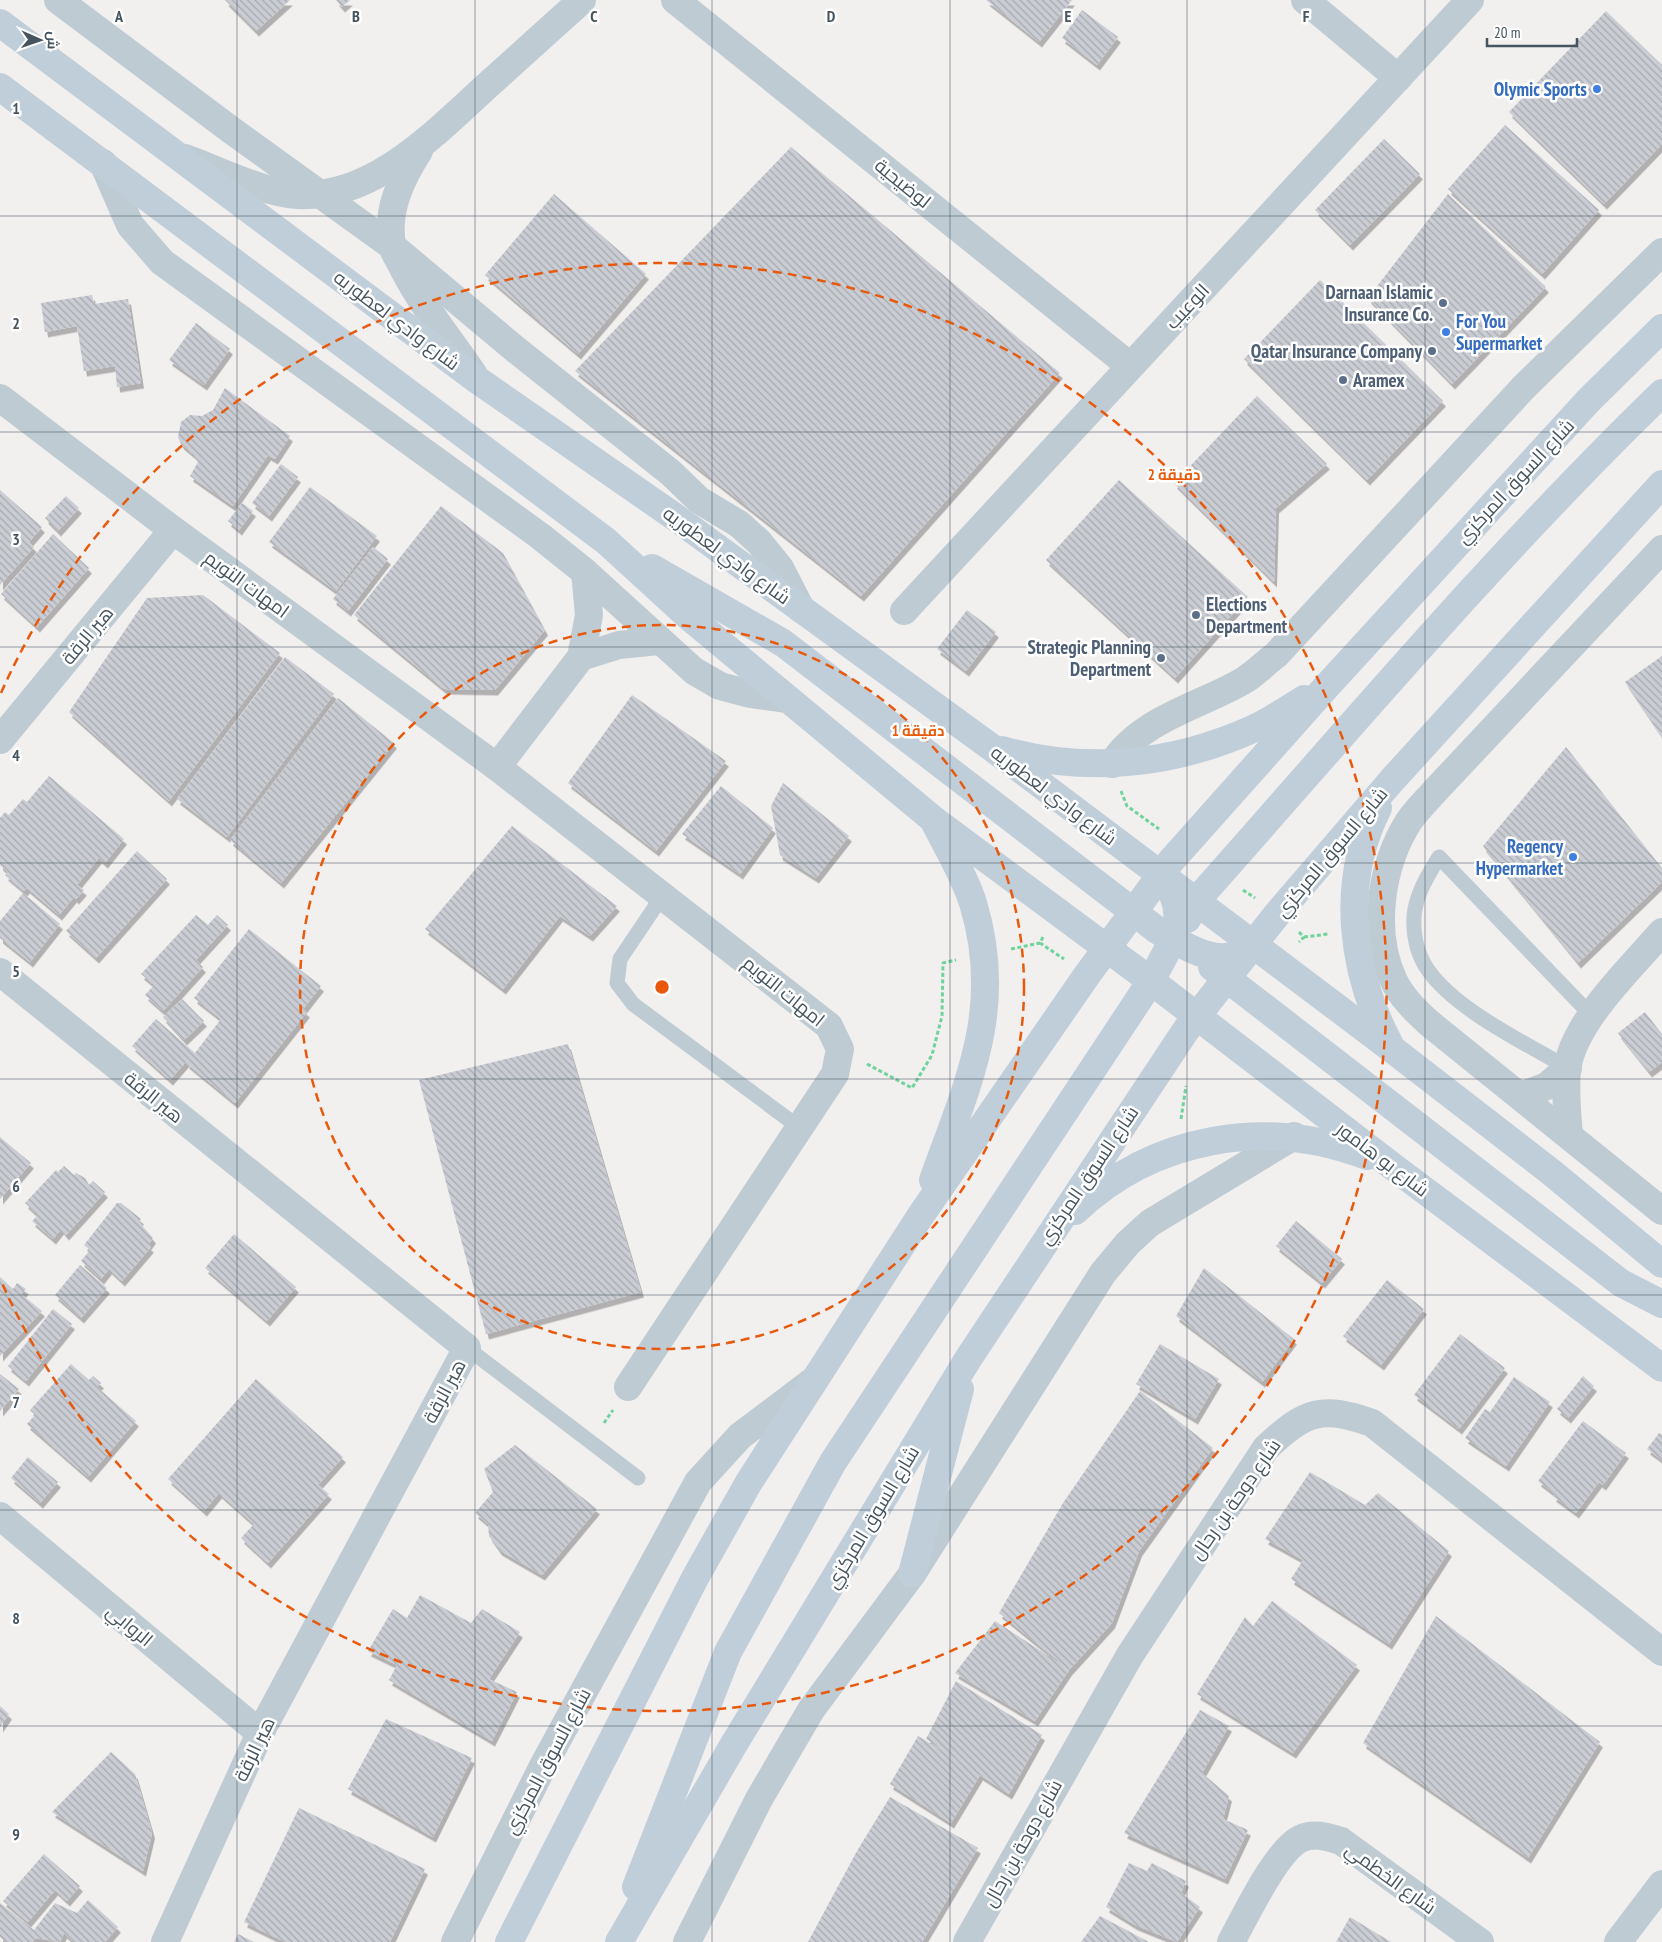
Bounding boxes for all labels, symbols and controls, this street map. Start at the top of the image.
text: A [114,6,124,26]
text: B [352,6,360,26]
text: C [590,6,598,26]
text: D [827,6,836,26]
text: E [1065,6,1072,26]
text: F [1303,6,1310,26]
north arrow [15,15,65,65]
scale bar [1487,15,1577,47]
text: 20 m [1494,23,1520,42]
text: ش [44,31,62,50]
place label: Olymic Sports [1494,77,1587,101]
marker: Olymic Sports [1591,83,1603,95]
text: 1 [12,98,20,118]
street label: لوضيحية [870,153,936,213]
street label: شارع وادي لعطوريه [327,265,465,378]
street label: الوعيب [1160,278,1214,334]
place label: Darnaan Islamic Insurance Co. [1326,280,1433,326]
marker: Darnaan Islamic Insurance Co. [1437,297,1449,309]
place label: For You Supermarket [1456,309,1543,355]
text: 2 [12,313,20,333]
marker: For You Supermarket [1440,326,1452,338]
place label: Qatar Insurance Company [1251,339,1422,363]
marker: Qatar Insurance Company [1426,345,1438,357]
place label: Aramex [1352,368,1405,392]
marker: Aramex [1337,374,1349,386]
street label: شارع السوق المركزي [1451,413,1581,551]
text: 2 دقيقة [1148,465,1200,484]
street label: شارع وادي لعطوريه [657,501,795,612]
text: 3 [12,529,20,549]
street label: امهات التويم [199,545,294,624]
place label: Elections Department [1206,592,1287,638]
street label: هير الرقة [56,601,118,669]
marker: Elections Department [1190,609,1202,621]
place label: Strategic Planning Department [1027,635,1151,681]
marker: Strategic Planning Department [1155,652,1167,664]
text: 1 دقيقة [892,721,944,740]
street label: شارع وادي لعطوريه [984,740,1122,853]
text: 4 [12,745,20,765]
street label: شارع السوق المركزي [1270,782,1395,924]
place label: Regency Hypermarket [1476,834,1563,880]
marker: Regency Hypermarket [1567,851,1579,863]
street label: امهات التويم [737,951,830,1033]
text: 5 [12,961,20,981]
centre of rings [653,978,671,996]
street label: هير الرقة [120,1066,188,1128]
street label: شارع السوق المركزي [1033,1101,1146,1251]
street label: شارع بو هامور [1330,1116,1434,1203]
text: 6 [12,1176,20,1196]
street label: هير الرقة [417,1355,471,1427]
text: 7 [12,1392,20,1412]
street label: شارع دوحة بن رحال [1184,1434,1287,1565]
street label: شارع السوق المركزي [820,1441,927,1594]
street label: الروابي [100,1599,158,1654]
text: 8 [12,1608,20,1628]
street label: شارع السوق المركزي [498,1684,598,1840]
street label: هير الرقة [228,1713,280,1785]
street label: شارع دوحة بن رحال [977,1775,1069,1912]
text: 9 [12,1824,20,1844]
street label: شارع الخطمي [1339,1837,1441,1921]

